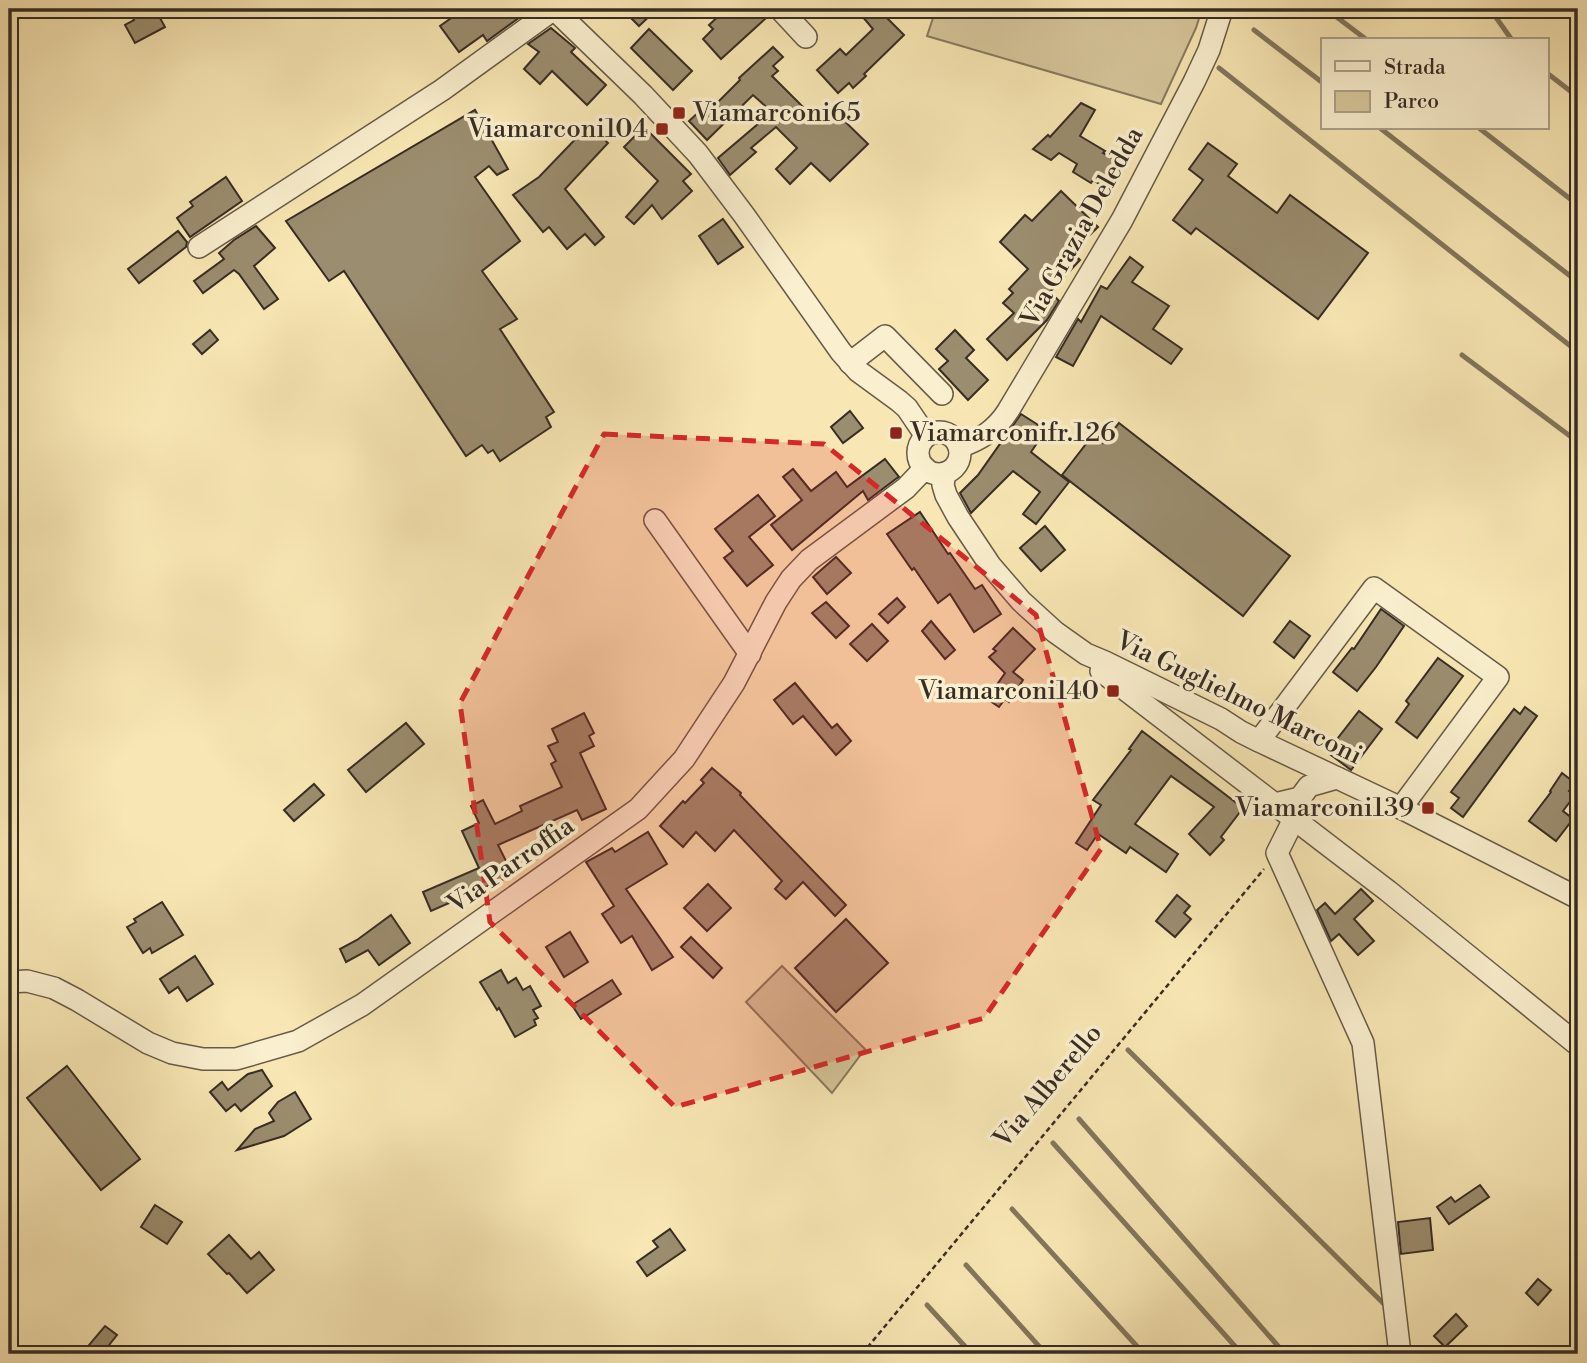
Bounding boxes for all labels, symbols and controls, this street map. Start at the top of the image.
legend [1321,38,1548,130]
text: Strada [1384,55,1446,81]
text: Parco [1384,89,1439,115]
place label: Viamarconi65 [692,97,861,129]
marker: Viamarconi65 [671,105,687,121]
place label: Viamarconi104 [466,113,648,145]
marker: Viamarconi104 [654,121,670,137]
street label: Via Grazia Deledda [1013,121,1151,334]
place label: Viamarconifr.126 [909,417,1116,449]
marker: Viamarconifr.126 [888,425,904,441]
street label: Via Guglielmo Marconi [1110,624,1368,772]
place label: Viamarconi140 [918,675,1099,707]
marker: Viamarconi140 [1105,683,1121,699]
place label: Viamarconi139 [1234,792,1414,824]
marker: Viamarconi139 [1420,800,1436,816]
street label: Via Parroffia [441,809,581,921]
street label: Via Alberello [986,1018,1109,1155]

